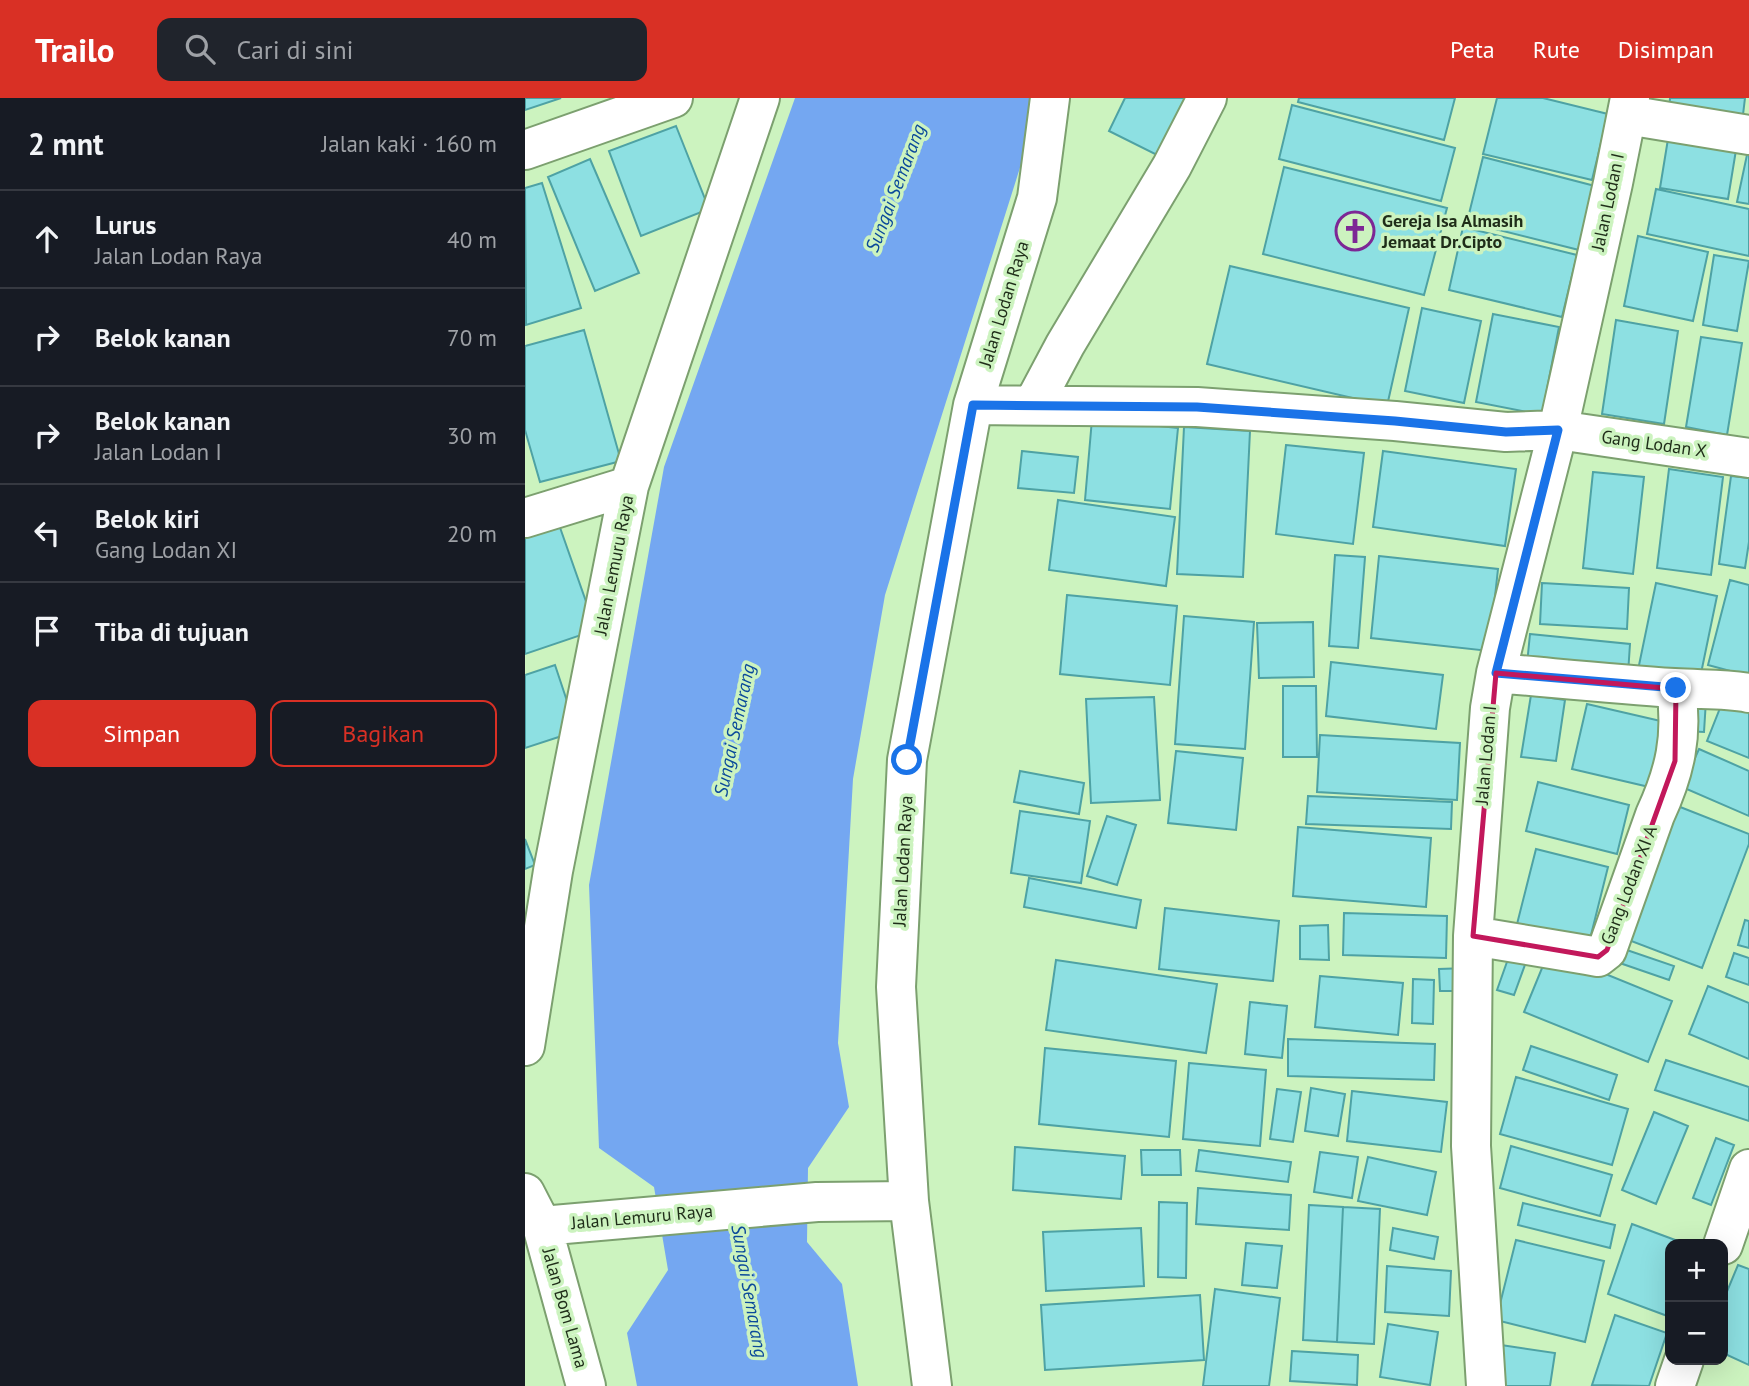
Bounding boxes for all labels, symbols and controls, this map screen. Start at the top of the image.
search box [157,18,647,81]
text: Trailo [35,28,115,71]
icon: search [181,30,219,68]
text: Cari di sini [237,33,354,66]
text: Peta [1450,34,1495,65]
text: Rute [1533,34,1580,65]
text: Disimpan [1618,34,1714,65]
water label: Sungai Semarang [860,120,931,255]
text: 2 mnt [28,124,104,163]
text: Jalan kaki · 160 m [322,129,497,158]
street label: Jalan Lodan I [1586,151,1629,254]
text: Lurus [95,208,156,241]
place label: Gereja Isa Almasih Jemaat Dr.Cipto [1381,209,1523,253]
church icon: Gereja Isa Almasih Jemaat Dr.Cipto [1334,210,1376,252]
icon: ahead [28,220,66,258]
text: 40 m [447,225,497,254]
street label: Jalan Lodan Raya [973,238,1034,371]
text: Jalan Lodan Raya [95,241,262,270]
icon: right [28,318,66,356]
text: Belok kanan [95,321,231,354]
text: 70 m [447,323,497,352]
text: Belok kanan [95,404,231,437]
icon: right [28,416,66,454]
text: 30 m [447,421,497,450]
street label: Gang Lodan X [1600,425,1708,462]
text: Jalan Lodan I [95,437,222,466]
street label: Jalan Lemuru Raya [588,493,638,638]
text: Belok kiri [95,502,200,535]
icon: left [28,514,66,552]
text: 20 m [447,519,497,548]
text: Gang Lodan XI [95,535,237,564]
icon: arrive [28,612,66,650]
text: Tiba di tujuan [95,615,249,648]
water label: Sungai Semarang [708,661,760,799]
route end [1660,672,1691,703]
button: Simpan [28,700,256,767]
button: Bagikan [270,700,497,767]
street label: Jalan Lodan I [1470,704,1501,806]
route start [891,744,922,775]
street label: Jalan Lodan Raya [888,795,917,928]
street label: Gang Lodan XI A [1595,821,1662,948]
street label: Jalan Lemuru Raya [569,1199,714,1234]
water label: Sungai Semarang [726,1222,774,1360]
map controls [1665,1239,1728,1365]
button: + [1665,1239,1728,1302]
street label: Jalan Bom Lama [537,1244,594,1371]
button: − [1665,1302,1728,1365]

